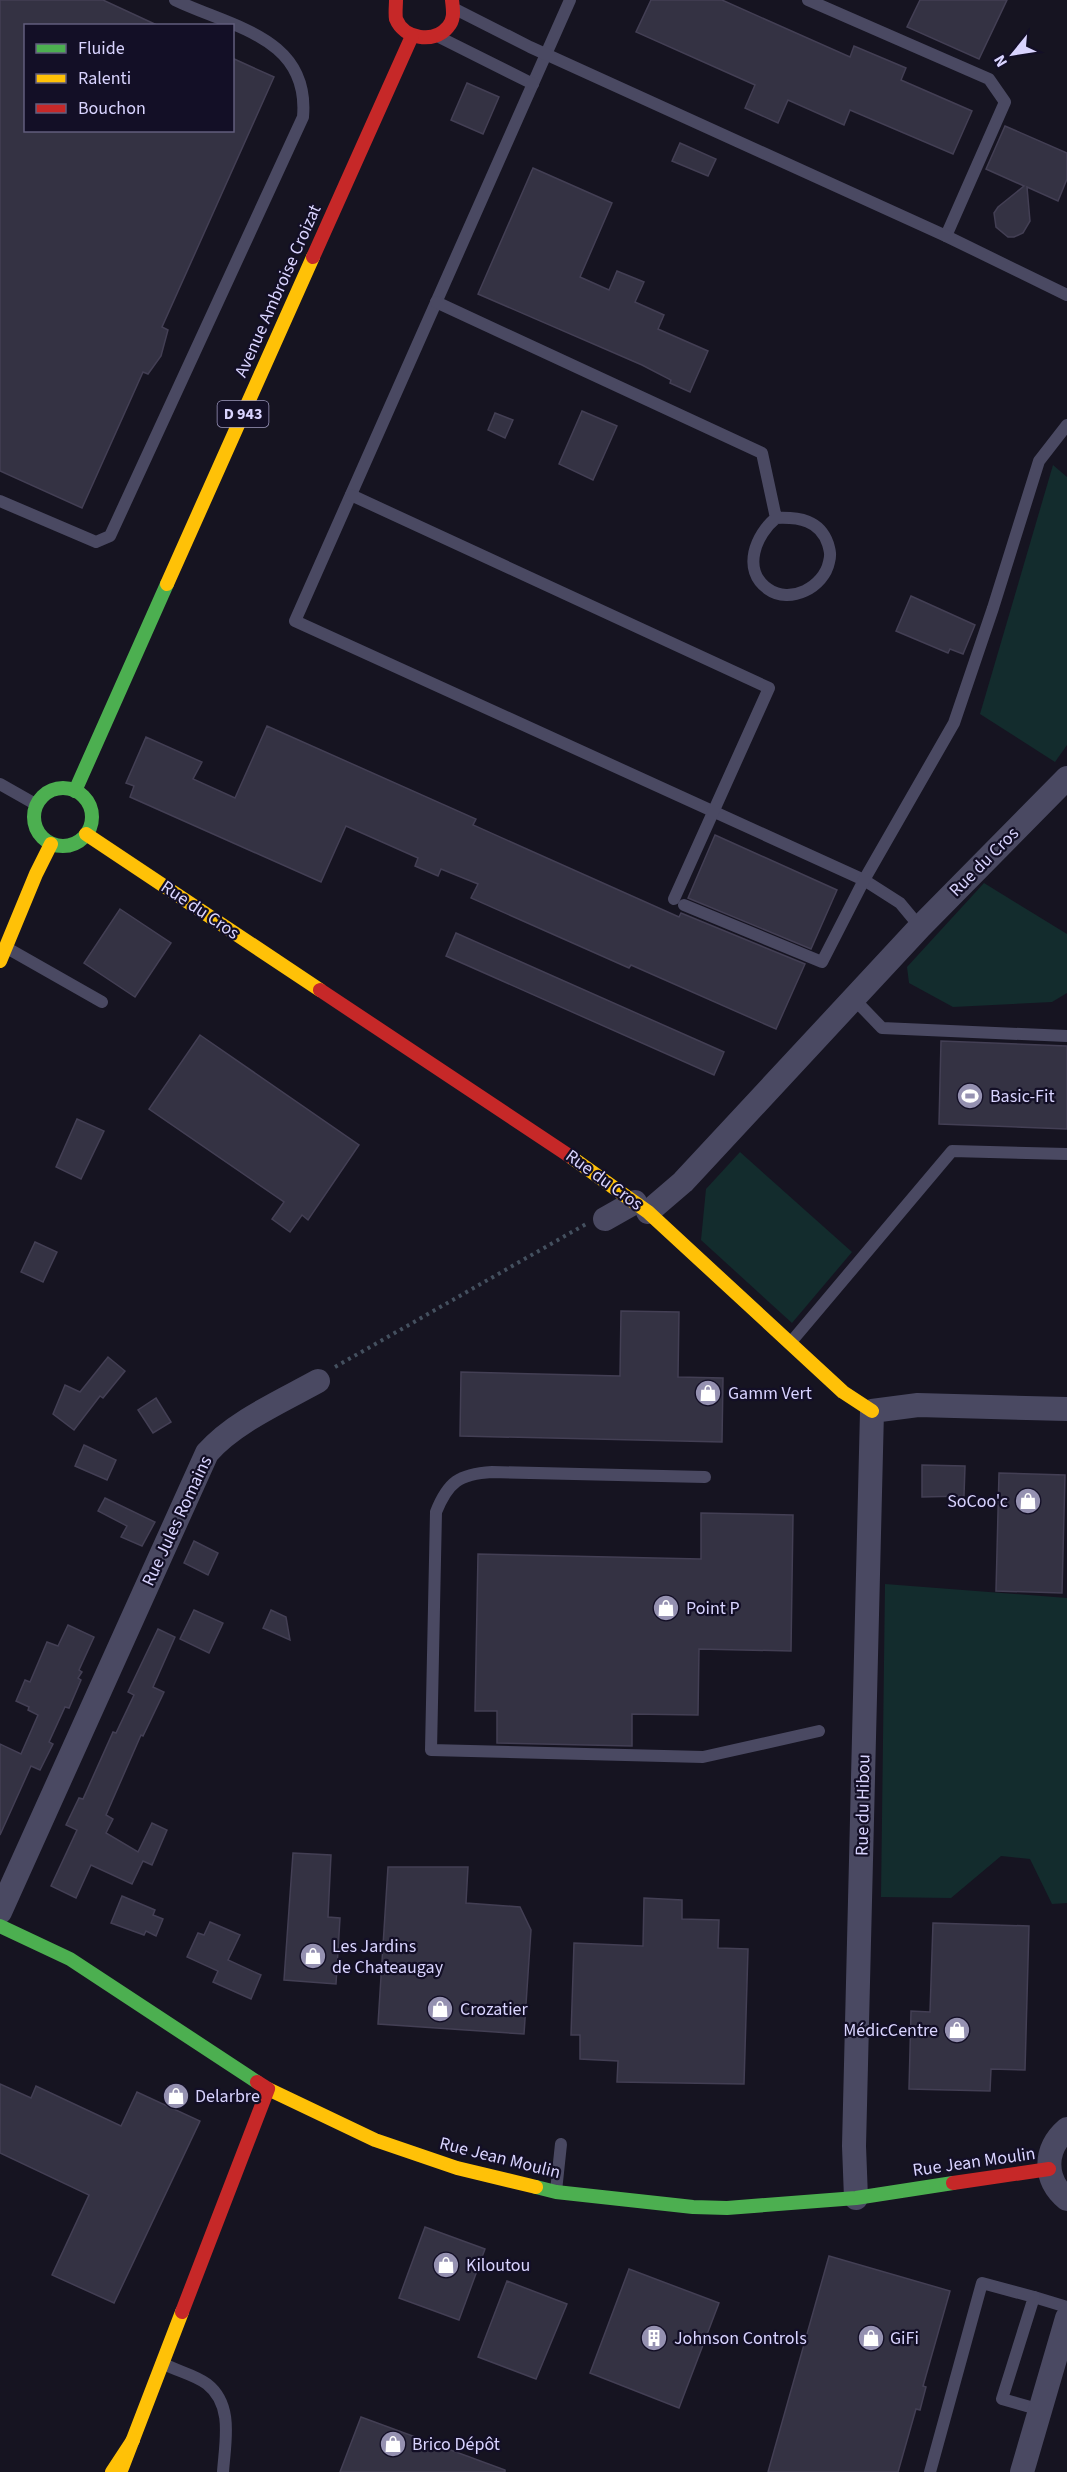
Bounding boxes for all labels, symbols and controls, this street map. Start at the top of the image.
legend [24,24,234,132]
north arrow [983,24,1043,84]
text: Fluide [78,36,125,61]
text: N [989,51,1013,71]
text: Ralenti [78,66,131,91]
text: Bouchon [78,96,146,121]
street label: Avenue Ambroise Croizat [229,201,327,381]
road number: D 943 [218,401,268,427]
street label: Rue du Cros [944,822,1024,902]
street label: Rue du Cros [156,875,244,945]
sports icon: Basic-Fit [955,1081,985,1111]
place label: Basic-Fit [990,1084,1054,1109]
street label: Rue du Cros [560,1144,648,1216]
shop icon: Gamm Vert [693,1378,723,1408]
place label: Gamm Vert [728,1381,812,1406]
street label: Rue Jules Romains [136,1452,218,1590]
shop icon: SoCoo'c [1013,1486,1043,1516]
place label: SoCoo'c [947,1489,1008,1514]
shop icon: Point P [651,1593,681,1623]
place label: Point P [686,1596,740,1621]
street label: Rue du Hibou [850,1754,876,1856]
place label: Les Jardins de Chateaugay [332,1934,444,1980]
shop icon: Les Jardins de Chateaugay [298,1941,328,1971]
shop icon: Crozatier [425,1994,455,2024]
place label: Crozatier [460,1997,529,2022]
shop icon: MédicCentre [942,2015,972,2045]
place label: MédicCentre [843,2018,938,2043]
shop icon: Delarbre [161,2081,191,2111]
place label: Delarbre [195,2084,260,2109]
street label: Rue Jean Moulin [437,2131,563,2185]
street label: Rue Jean Moulin [911,2141,1037,2183]
shop icon: Kiloutou [431,2250,461,2280]
place label: Kiloutou [466,2253,530,2278]
building icon: Johnson Controls [639,2323,669,2353]
shop icon: GiFi [856,2323,886,2353]
place label: Johnson Controls [674,2326,807,2351]
place label: GiFi [890,2326,919,2351]
shop icon: Brico Dépôt [378,2429,408,2459]
place label: Brico Dépôt [412,2432,500,2457]

